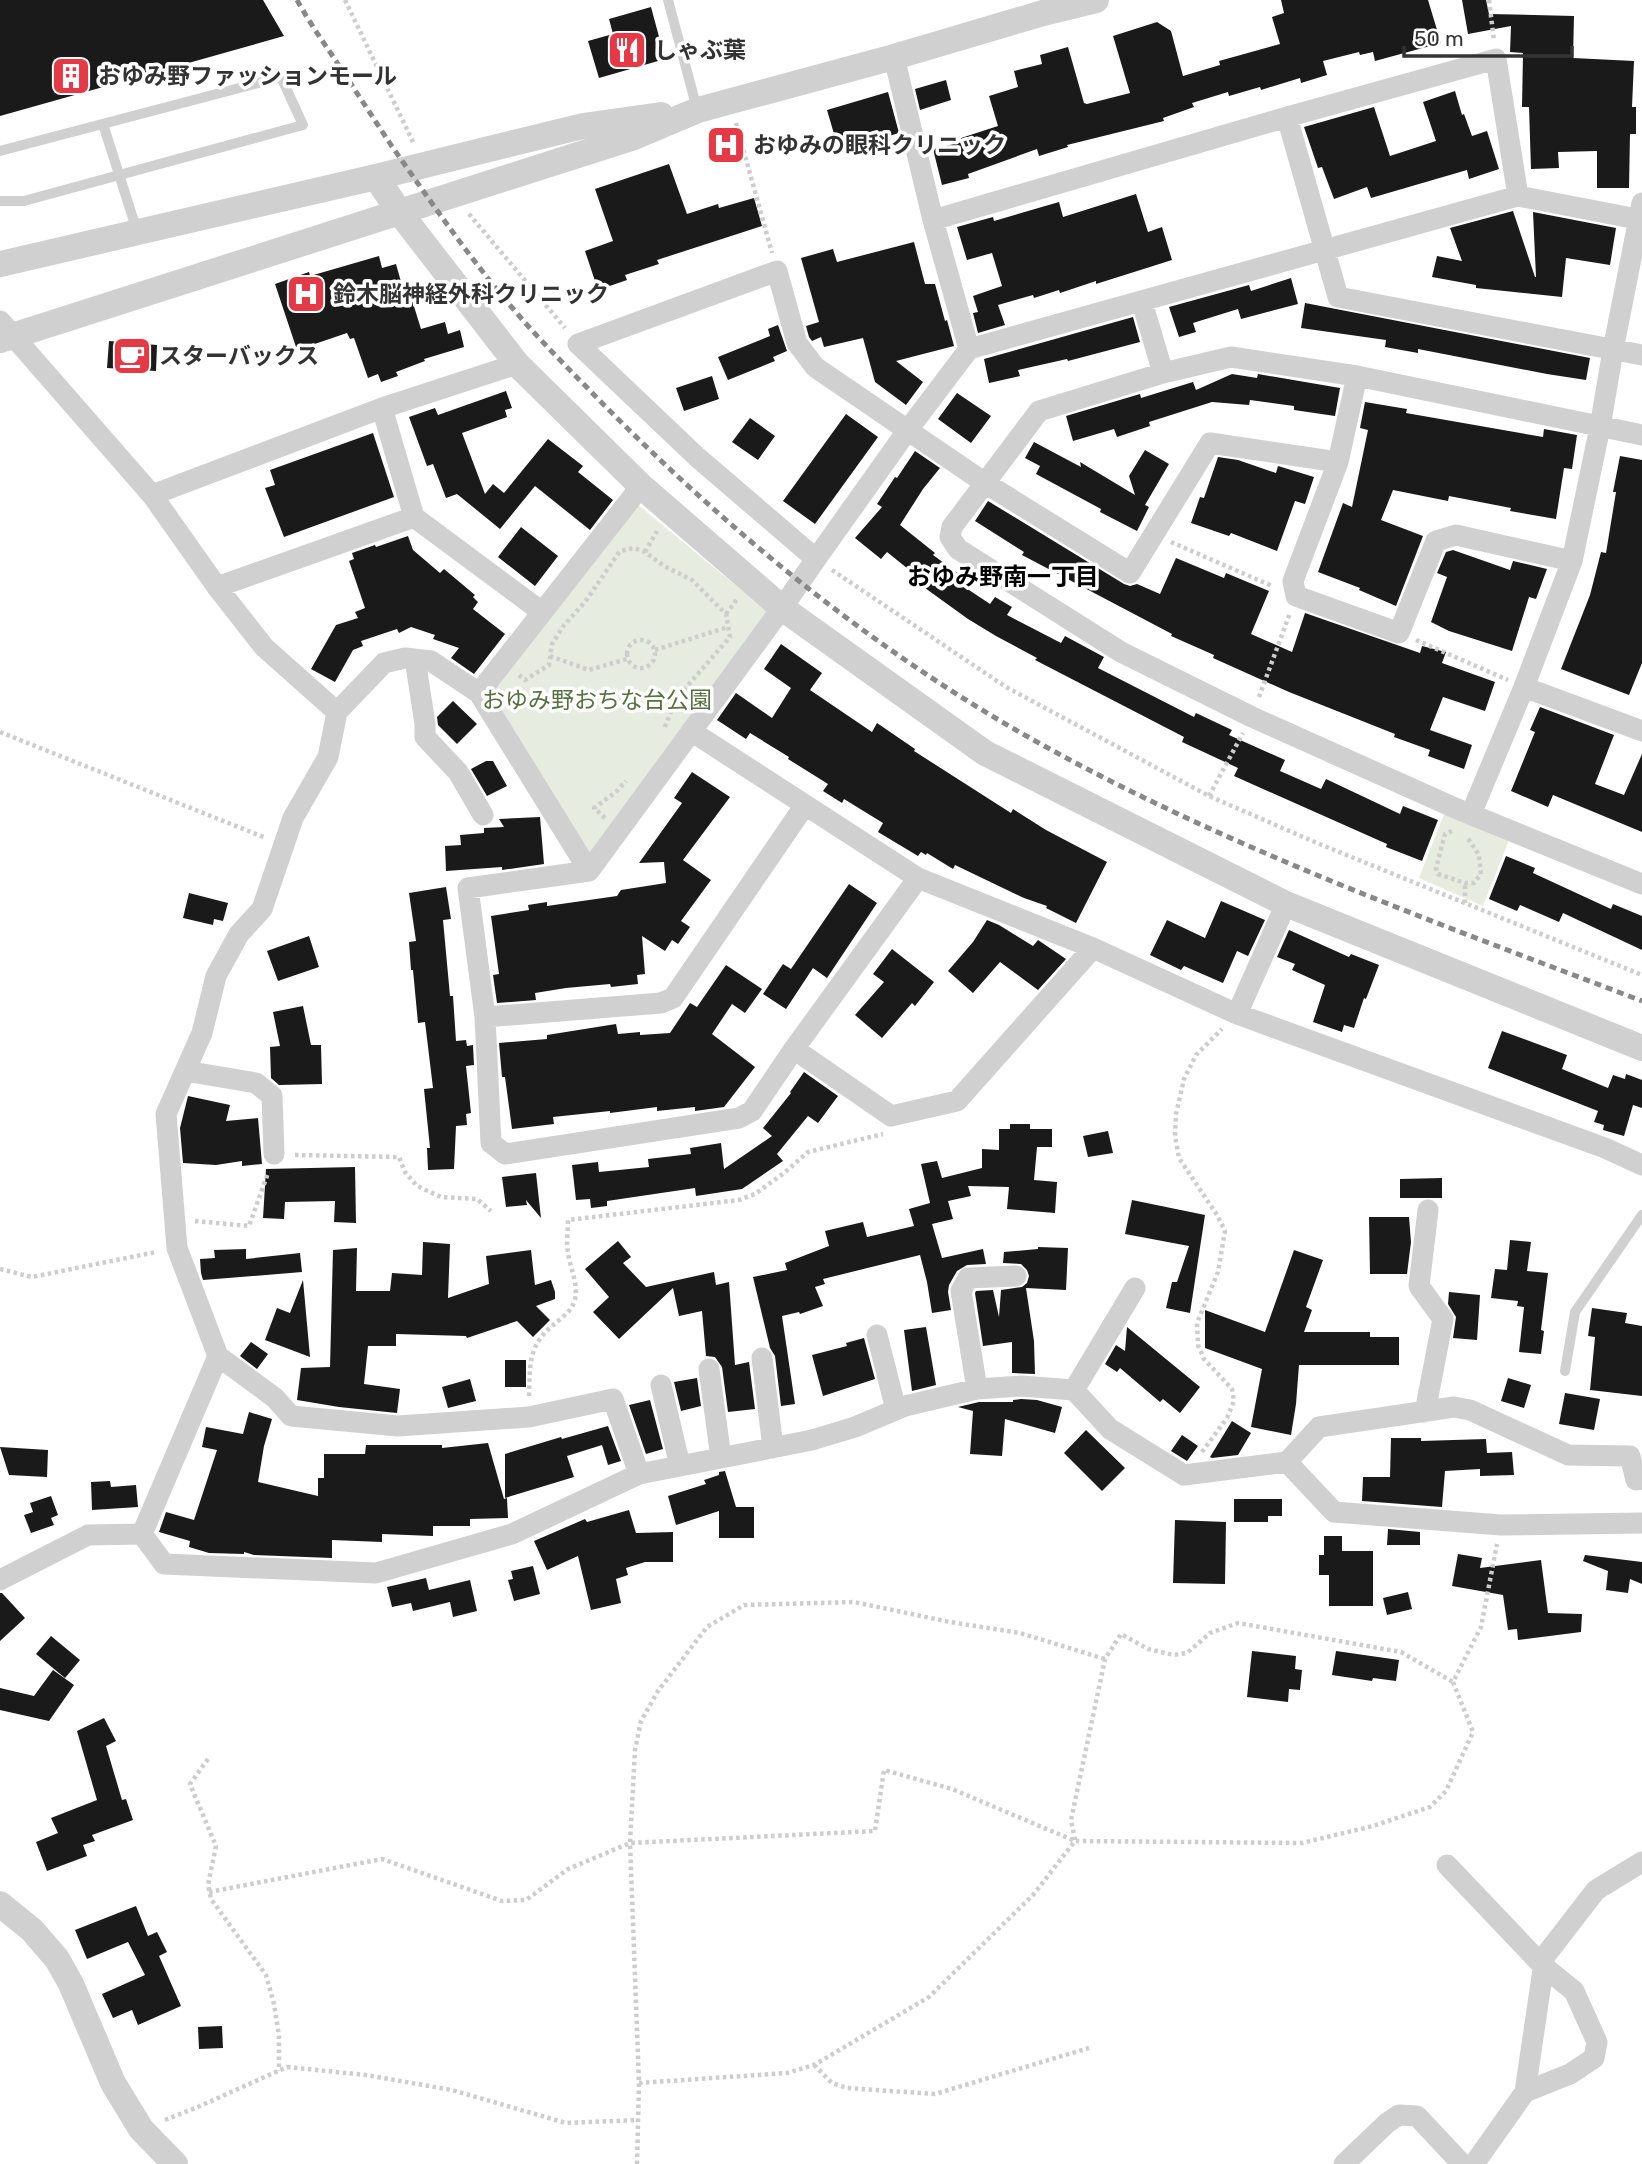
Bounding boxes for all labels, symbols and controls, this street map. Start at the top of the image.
scale bar [1404,14,1572,58]
text: 50 m [1414,26,1464,51]
restaurant icon: しゃぶ葉 [606,29,648,71]
place label: しゃぶ葉 [654,36,746,64]
building icon: おゆみ野ファッションモール [50,55,92,97]
place label: おゆみ野ファッションモール [98,62,397,90]
hospital icon: おゆみの眼科クリニック [705,124,747,166]
place label: おゆみの眼科クリニック [753,131,1006,159]
hospital icon: 鈴木脳神経外科クリニック [285,273,327,315]
place label: 鈴木脳神経外科クリニック [333,280,609,308]
cafe icon: スターバックス [111,335,153,377]
place label: スターバックス [159,342,319,370]
district label: おゆみ野南一丁目 [907,563,1099,591]
park label: おゆみ野おちな台公園 [482,686,712,714]

